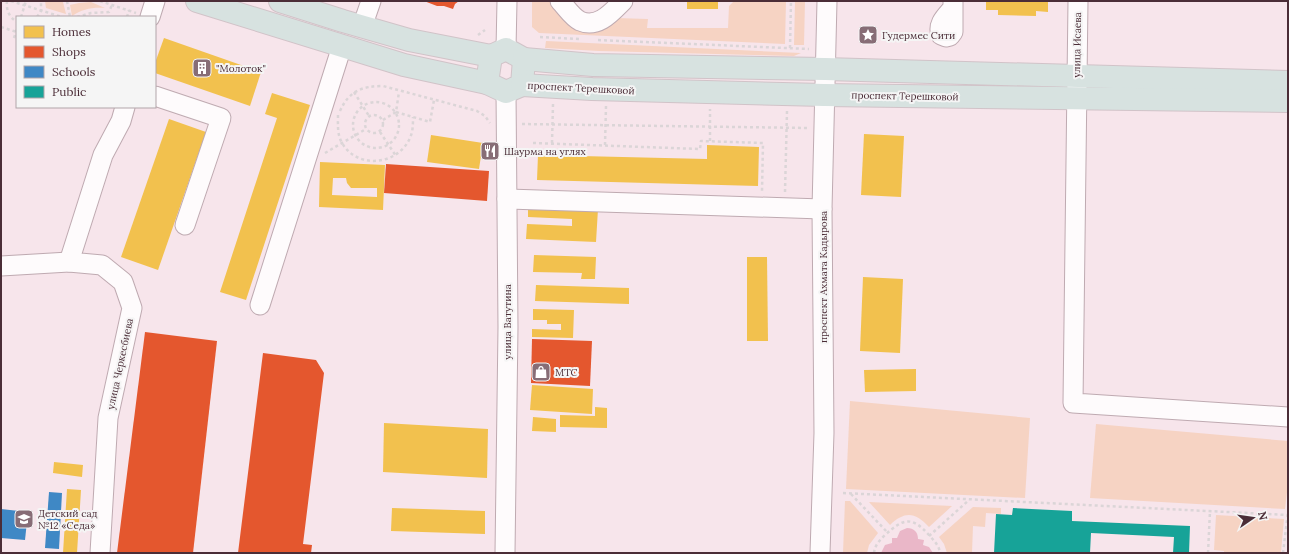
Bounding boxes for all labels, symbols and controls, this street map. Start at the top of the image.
street label: улица Исаева [1070,12,1084,78]
legend [16,16,156,108]
text: Homes [52,24,91,39]
place icon: Гудермес Сити [857,24,879,46]
place label: Гудермес Сити [882,29,955,42]
text: Shops [52,44,86,59]
building icon: "Молоток" [191,57,213,79]
place label: "Молоток" [216,62,266,75]
text: Schools [52,64,96,79]
street label: проспект Терешковой [527,79,635,97]
text: Public [52,84,86,99]
street label: проспект Терешковой [851,89,959,103]
restaurant icon: Шаурма на углях [479,140,501,162]
place label: Шаурма на углях [504,145,586,158]
street label: проспект Ахмата Кадырова [817,211,830,343]
street label: улица Ватутина [501,284,514,360]
street label: улица Черкесбиева [104,317,136,411]
shop icon: МТС [530,361,552,383]
place label: МТС [555,366,578,379]
north arrow [1233,498,1273,538]
place label: Детский сад №12 «Седа» [38,507,98,532]
school or university icon: Детский сад №12 «Седа» [13,508,35,530]
text: N [1255,510,1271,522]

